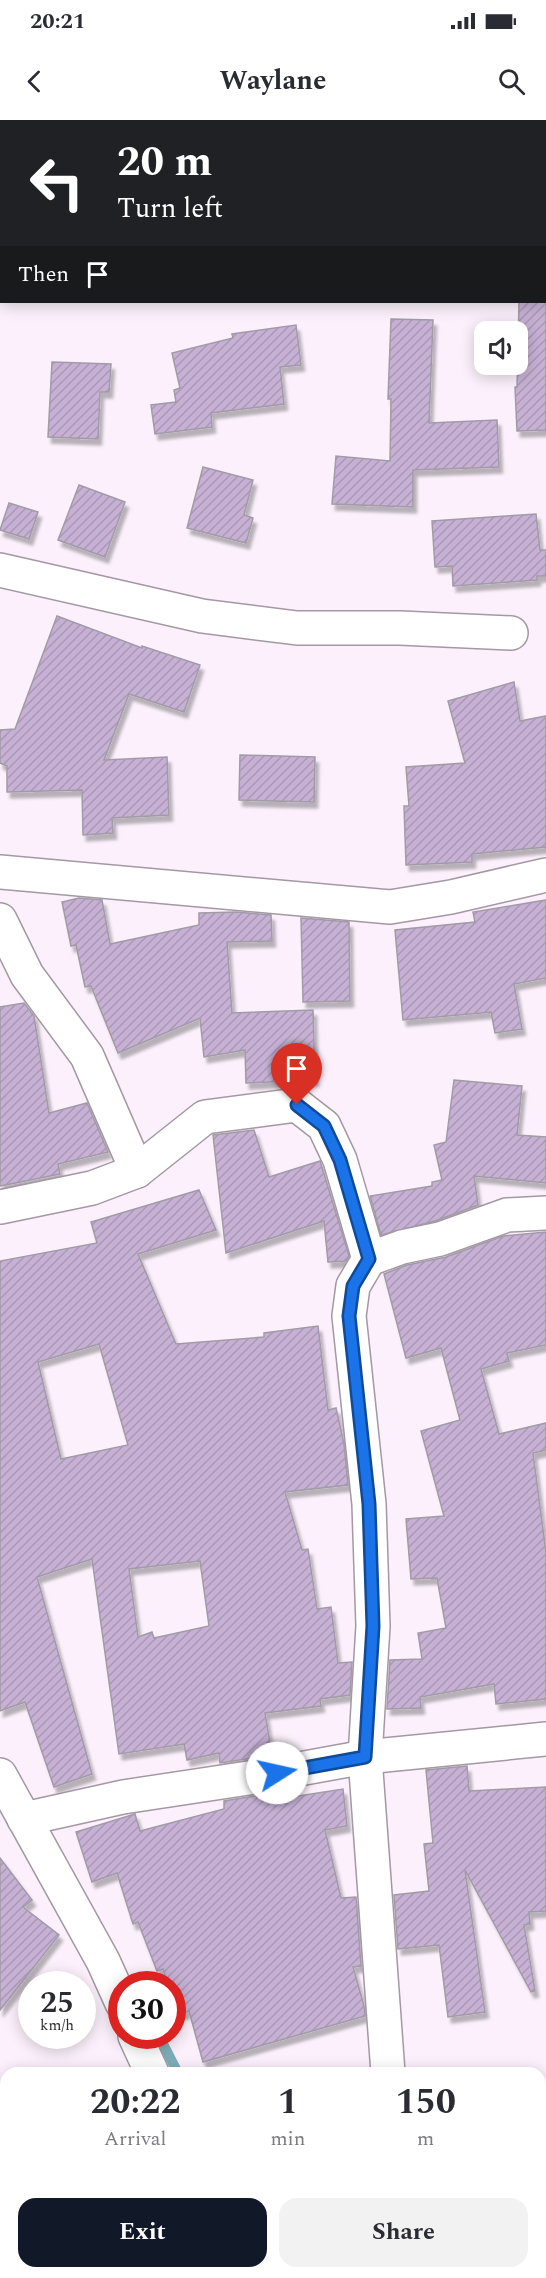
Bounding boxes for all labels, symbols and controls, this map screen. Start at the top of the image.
text: 20:21 [30,5,85,38]
text: Waylane [220,60,326,102]
icon: back [18,65,51,98]
icon: search [495,65,528,98]
text: 20 m [117,131,212,194]
icon: left [18,144,96,222]
text: Turn left [117,188,223,230]
text: Then [18,258,69,291]
icon: arrive [81,258,114,291]
map controls [474,321,528,375]
button: sound [474,321,528,375]
pin [271,1043,322,1105]
icon: arrive [280,1052,313,1085]
position arrow [245,1741,309,1805]
speed limit sign: 30 [108,1971,186,2049]
text: 25 [40,1980,74,2026]
text: km/h [40,2014,74,2037]
text: 20:22 [90,2075,180,2130]
text: 1 [278,2075,298,2130]
text: 150 [395,2075,456,2130]
text: Arrival [104,2124,166,2154]
text: min [270,2124,305,2154]
text: m [417,2124,434,2154]
button: Exit [18,2198,267,2267]
button: Share [279,2198,528,2267]

